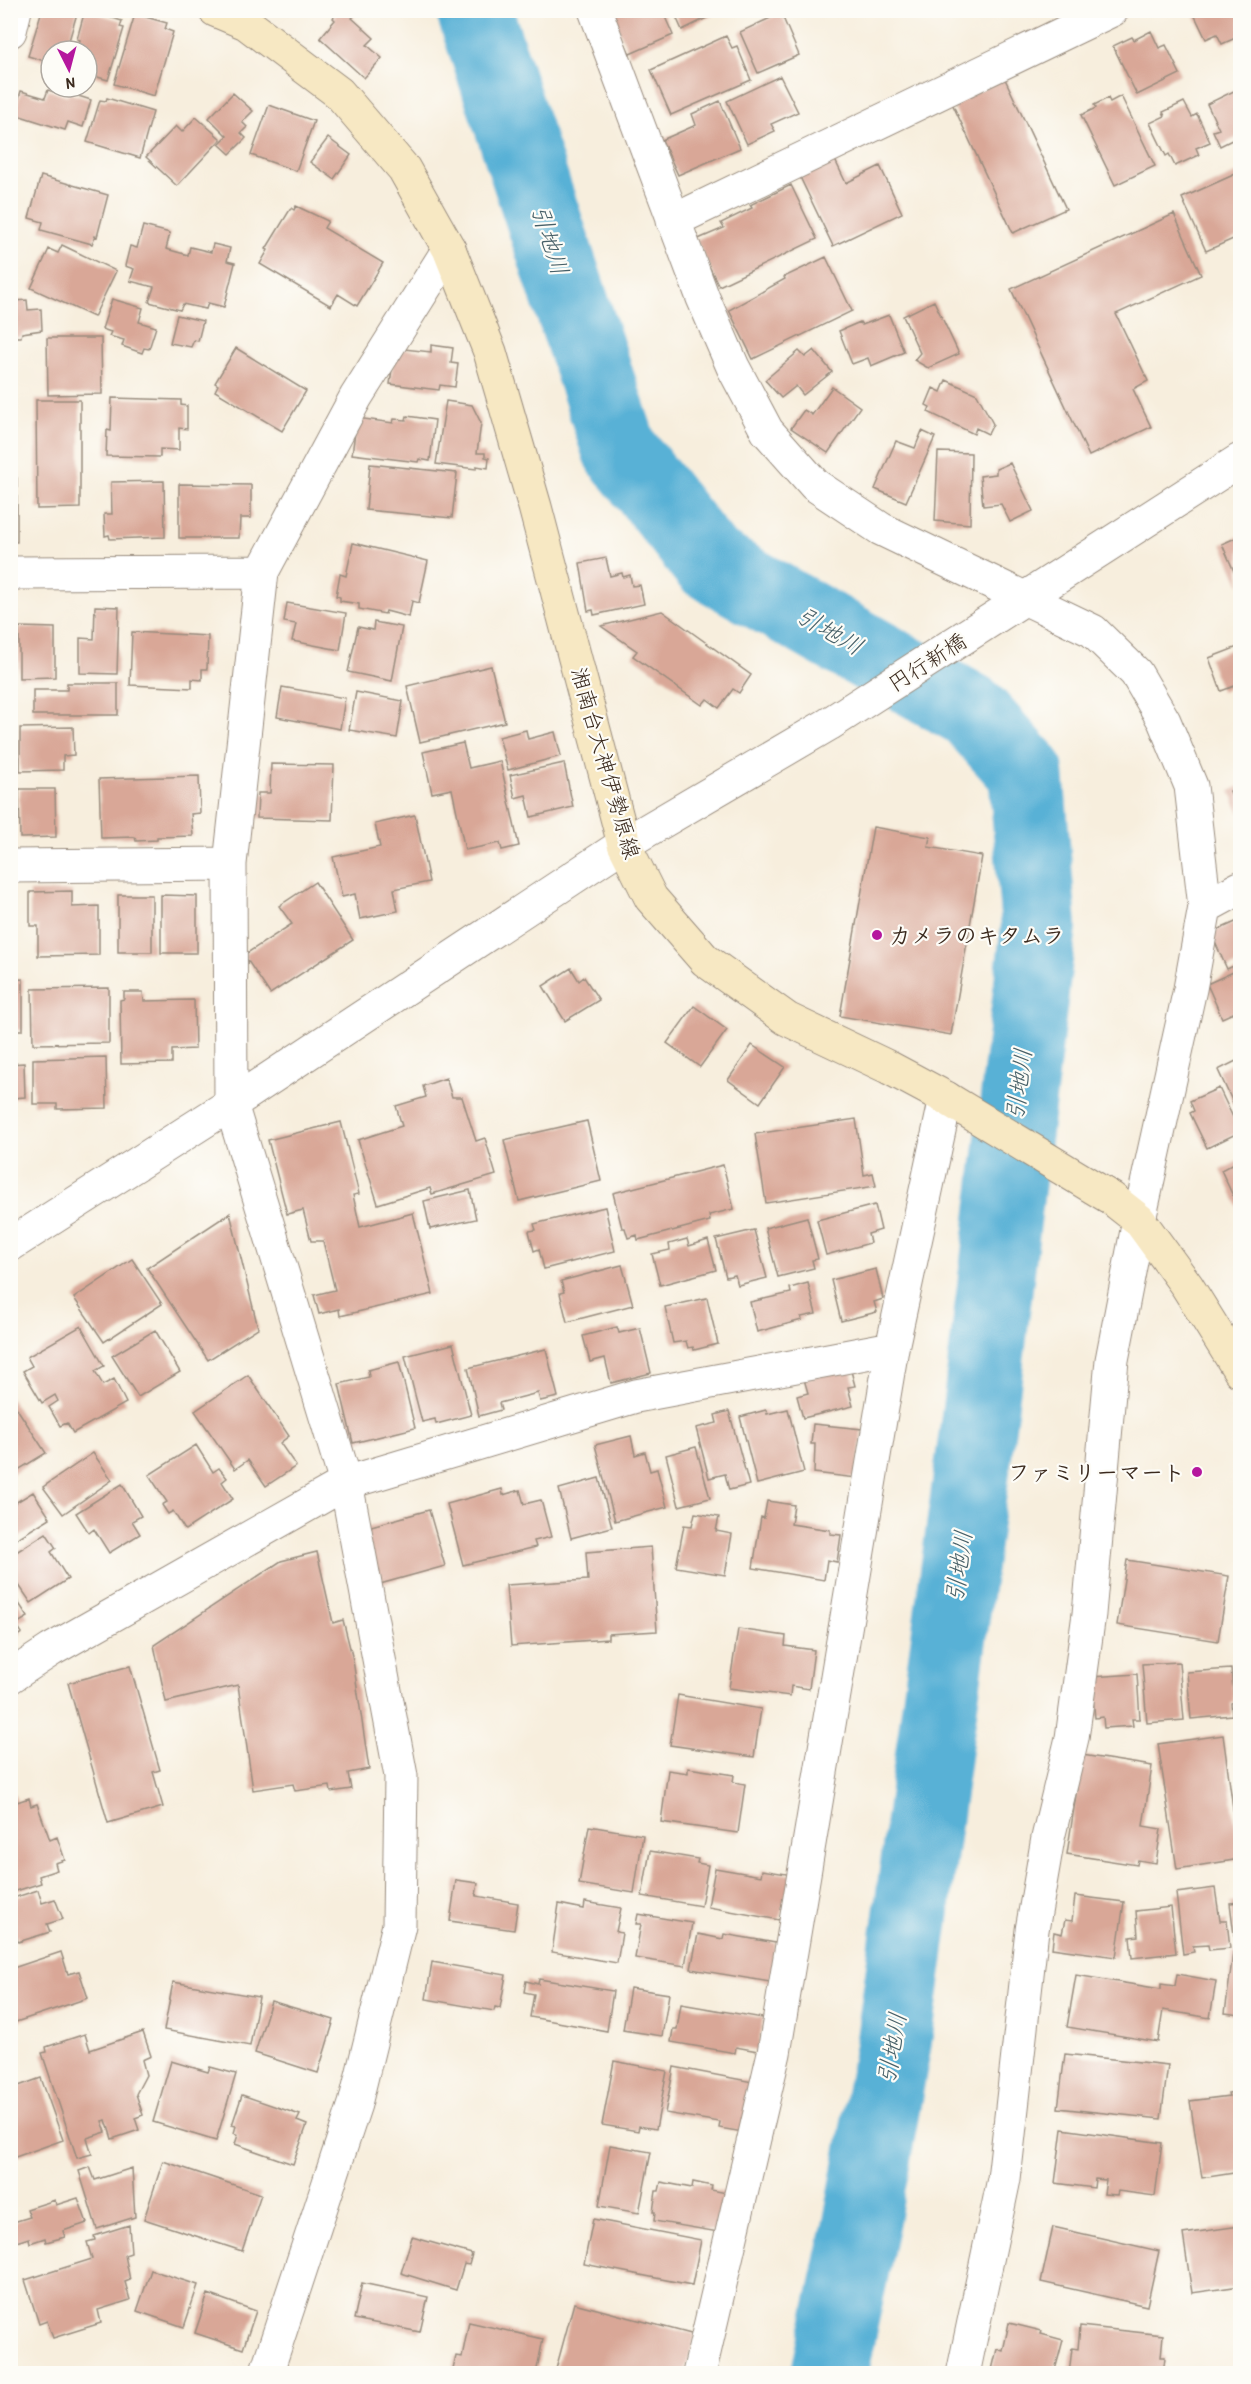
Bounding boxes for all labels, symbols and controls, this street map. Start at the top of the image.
north arrow [39,39,99,99]
text: N [65,73,76,95]
water label: 引地川 [525,201,577,279]
water label: 引地川 [791,598,870,662]
street label: 円行新橋 [882,625,972,699]
street label: 湘南台大神伊勢原線 [564,664,648,862]
place label: カメラのキタムラ [889,920,1065,950]
marker: カメラのキタムラ [870,928,884,942]
water label: 引地川 [998,1046,1038,1122]
place label: ファミリーマート [1008,1457,1185,1487]
marker: ファミリーマート [1190,1465,1204,1479]
water label: 引地川 [937,1528,979,1604]
water label: 引地川 [869,2010,913,2086]

